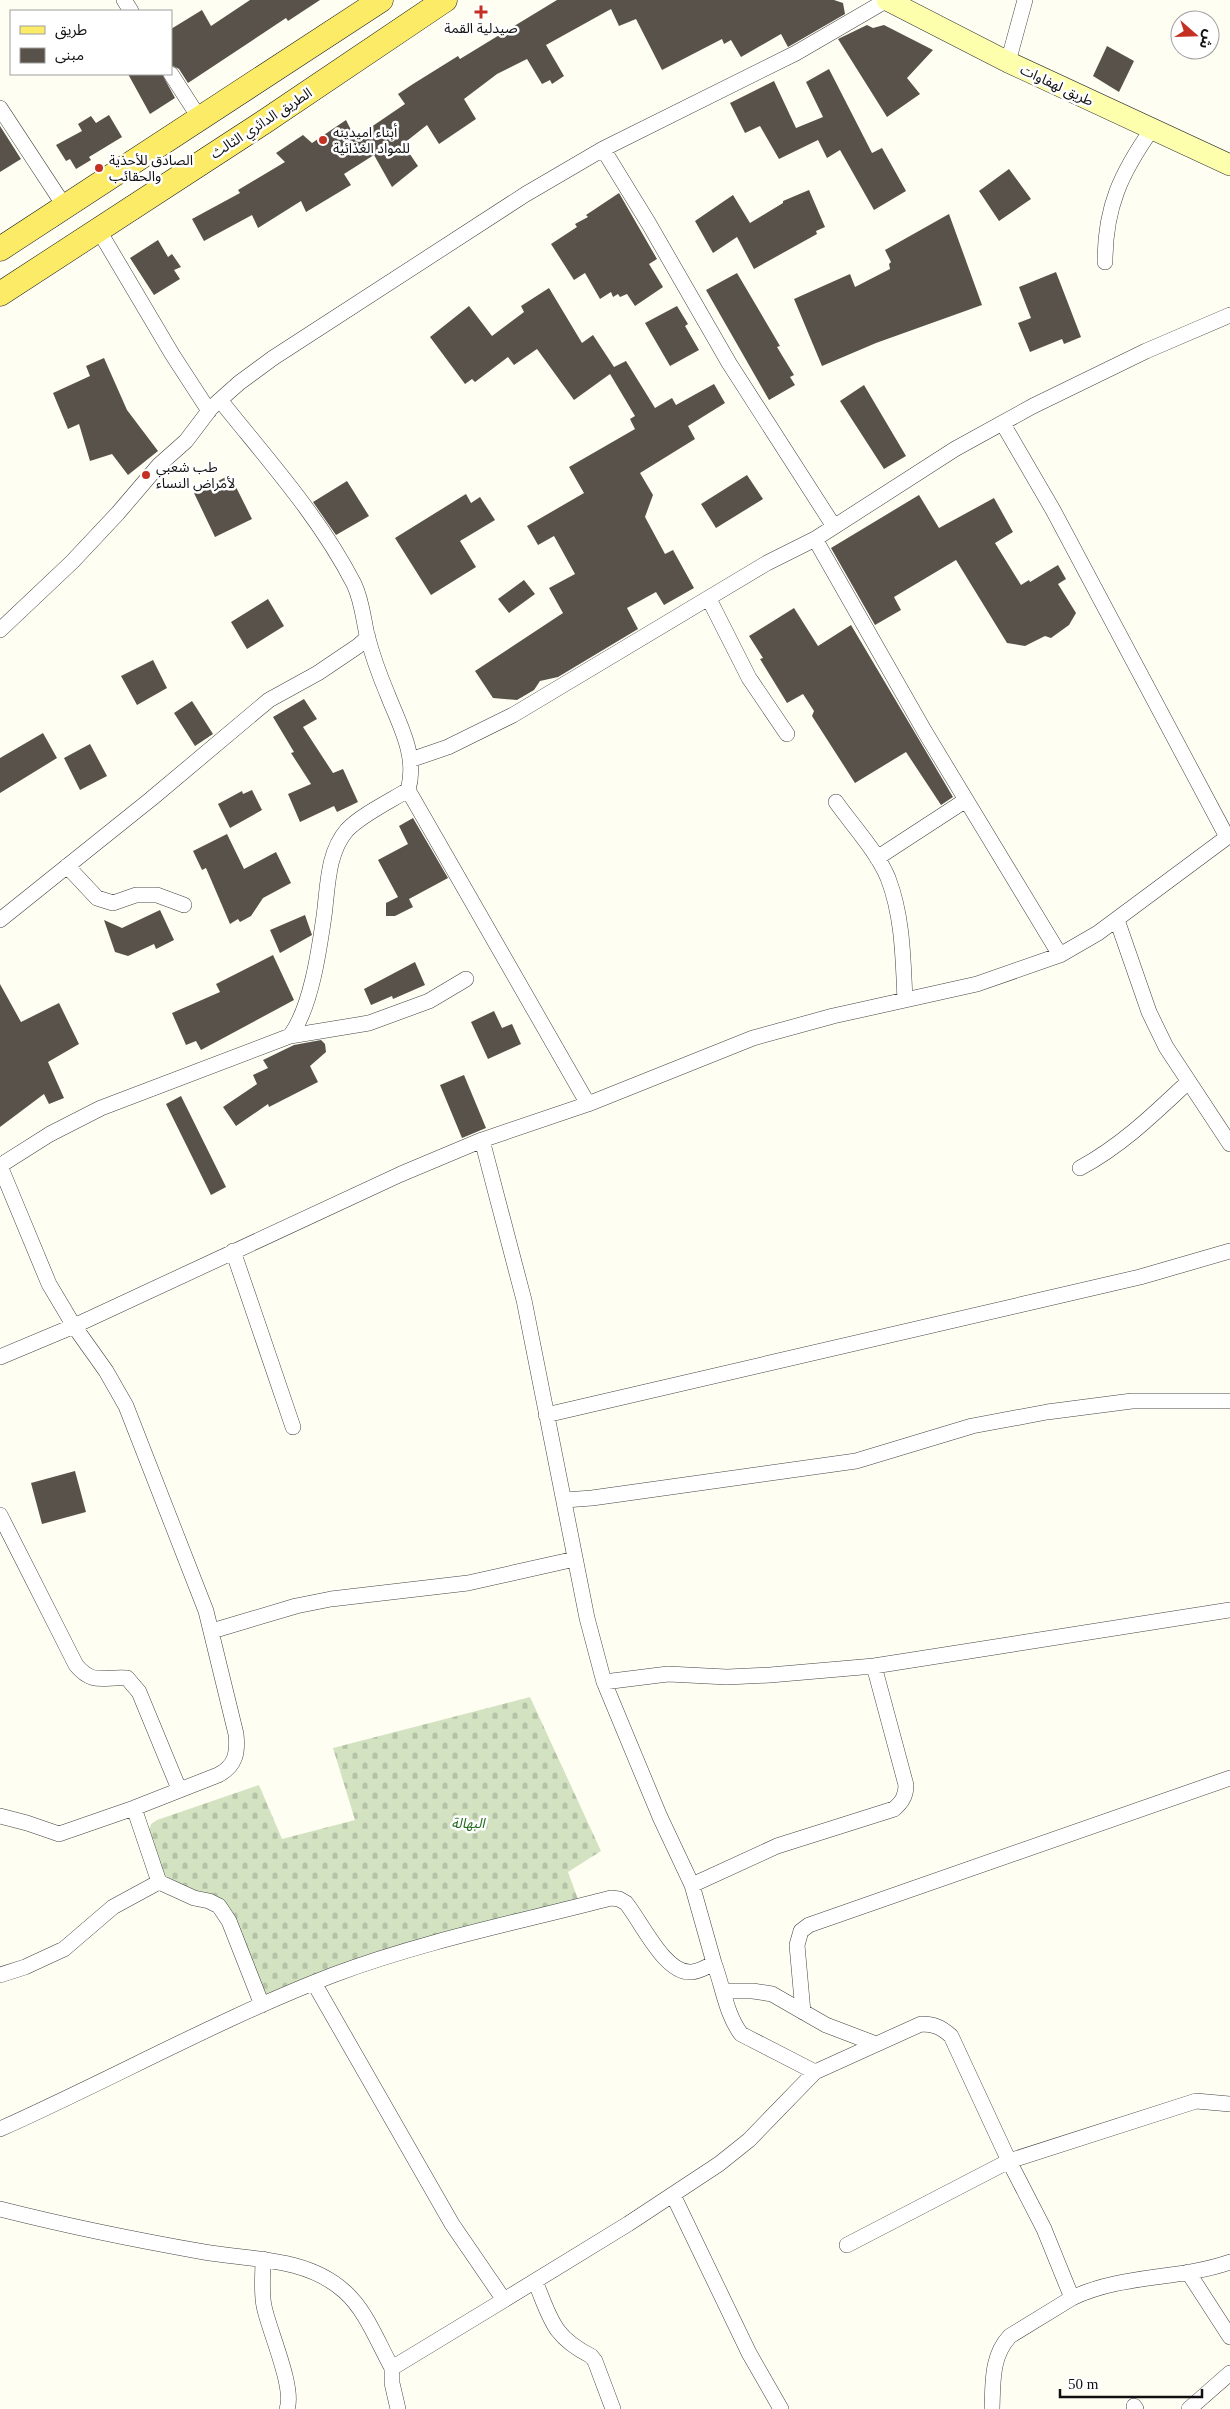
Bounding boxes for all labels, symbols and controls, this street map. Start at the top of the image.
marker: صيدلية القمة [475,6,487,18]
legend [10,10,172,75]
north arrow [1170,10,1220,60]
place label: صيدلية القمة [444,21,518,36]
text: طريق [55,22,87,40]
text: ش [1196,28,1217,51]
text: مبنى [55,47,84,64]
street label: طريق لهفاوات [1017,62,1096,111]
street label: الطريق الدائري الثالث [208,85,316,164]
place label: أبناء اميدينه للمواد الغذائية [333,123,410,157]
marker: أبناء اميدينه للمواد الغذائية [317,134,329,146]
place label: الصادق للأحذية والحقائب [109,153,193,185]
marker: الصادق للأحذية والحقائب [93,162,105,174]
place label: طب شعبي لأمراض النساء [156,460,235,492]
marker: طب شعبي لأمراض النساء [140,469,152,481]
park label: البهالة [451,1816,486,1832]
scale bar [1060,2366,1202,2398]
text: 50 m [1068,2376,1099,2392]

